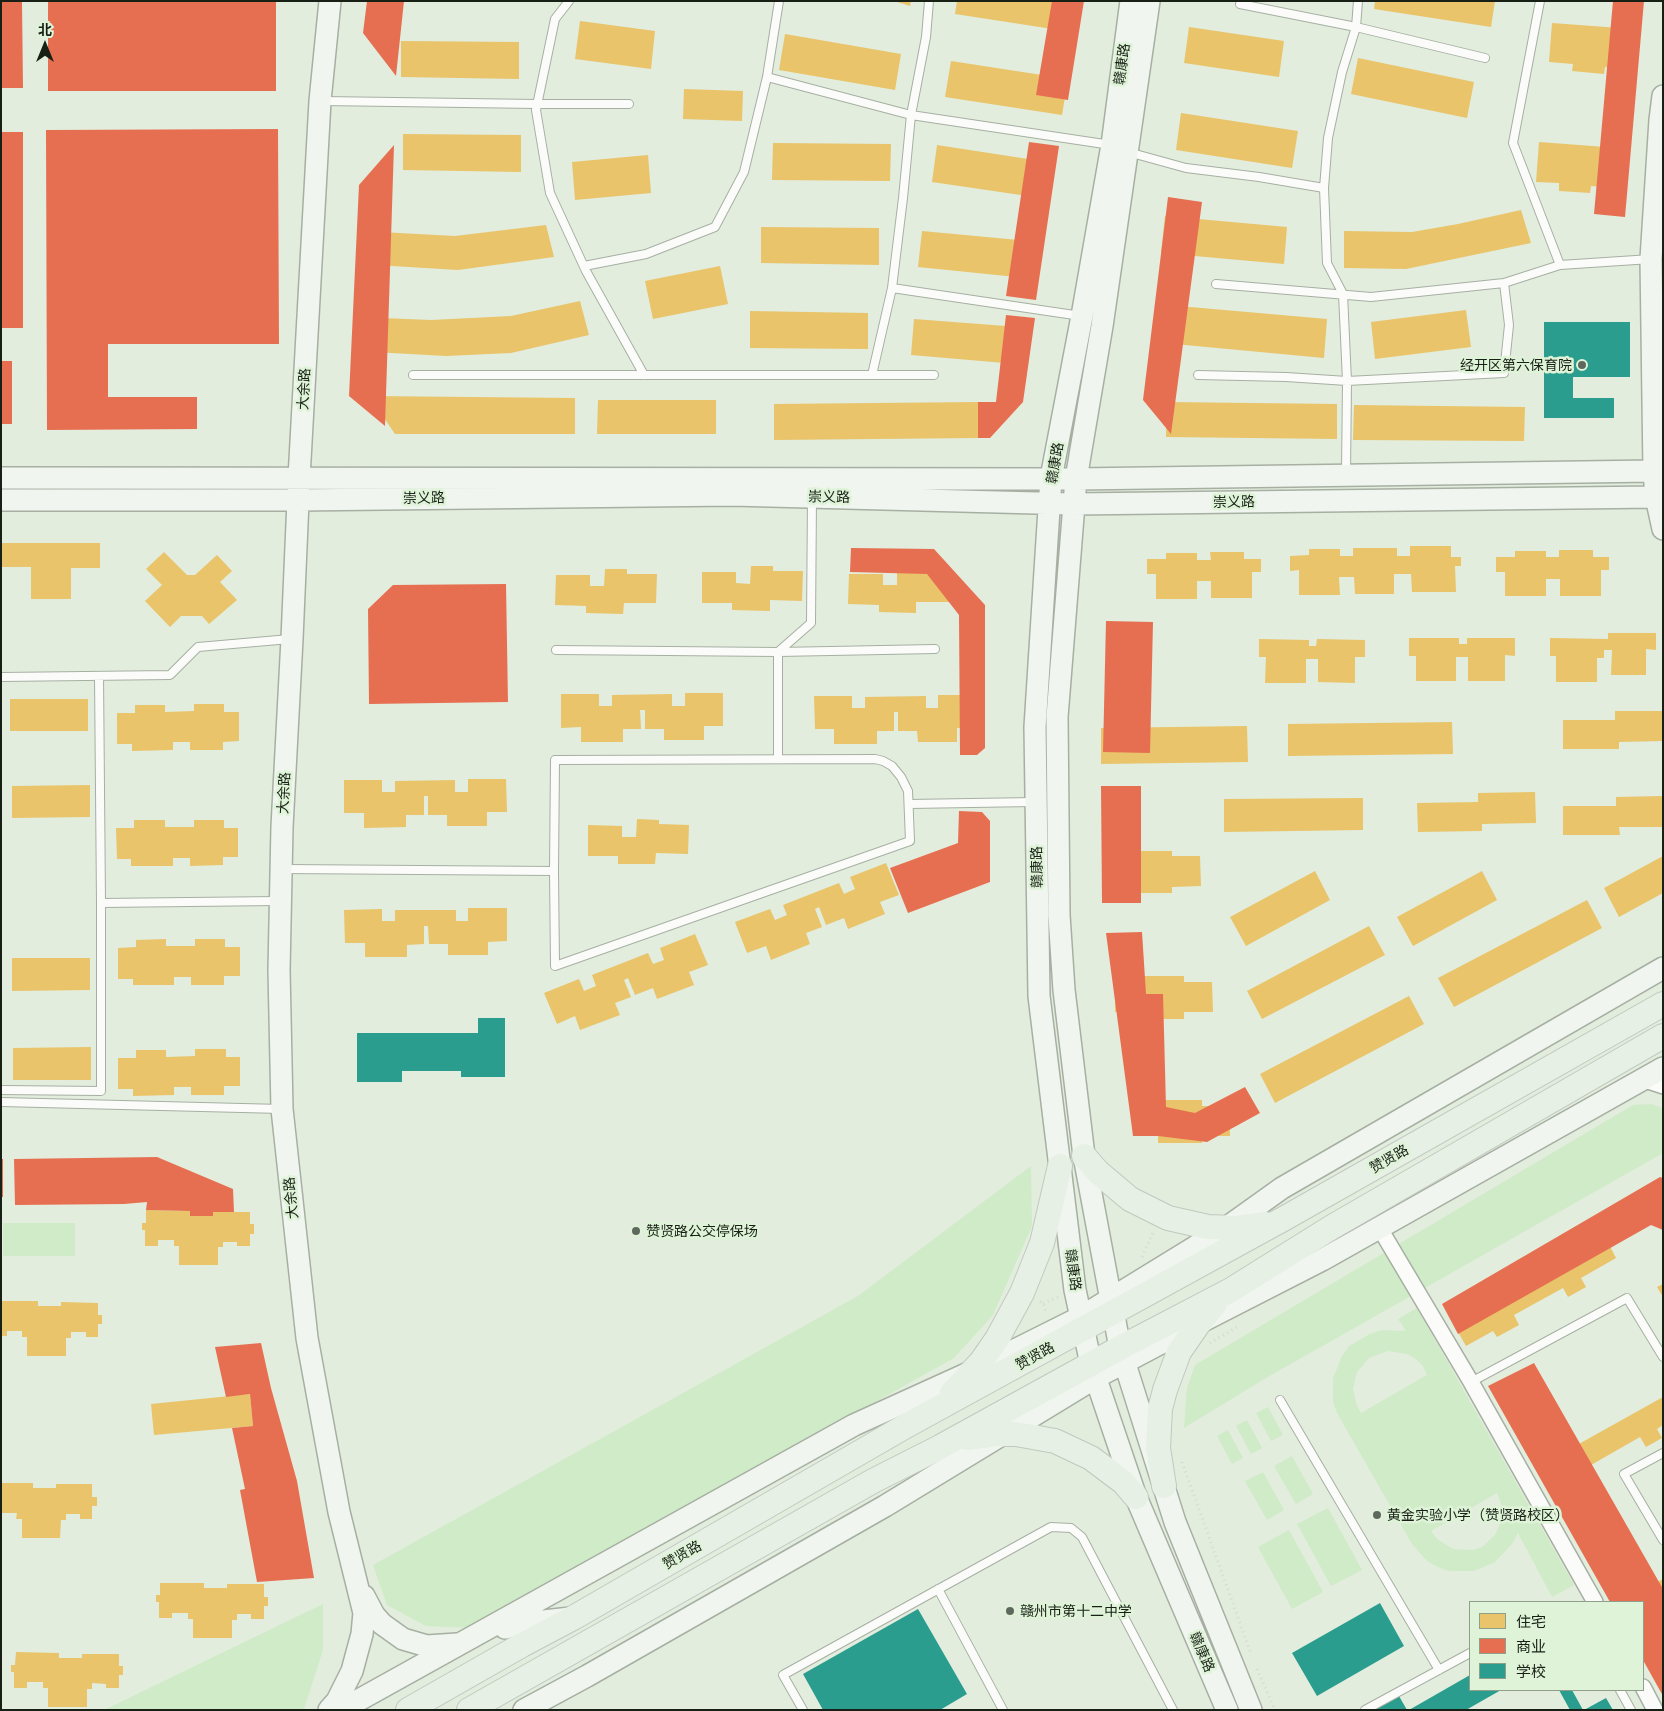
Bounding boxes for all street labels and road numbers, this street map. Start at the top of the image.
street label: 赣康路 [1111,42,1133,86]
street label: 大余路 [295,368,313,410]
street label: 赣康路 [1043,441,1067,485]
street label: 崇义路 [808,488,850,506]
street label: 崇义路 [403,489,445,507]
street label: 崇义路 [1213,493,1255,511]
street label: 大余路 [275,772,293,814]
street label: 赣康路 [1028,846,1046,888]
street label: 赞贤路 [1367,1141,1411,1177]
street label: 大余路 [280,1176,302,1220]
street label: 赣康路 [1062,1248,1084,1292]
street label: 赞贤路 [1013,1338,1057,1374]
street label: 赞贤路 [660,1537,704,1573]
street label: 赣康路 [1186,1629,1218,1675]

